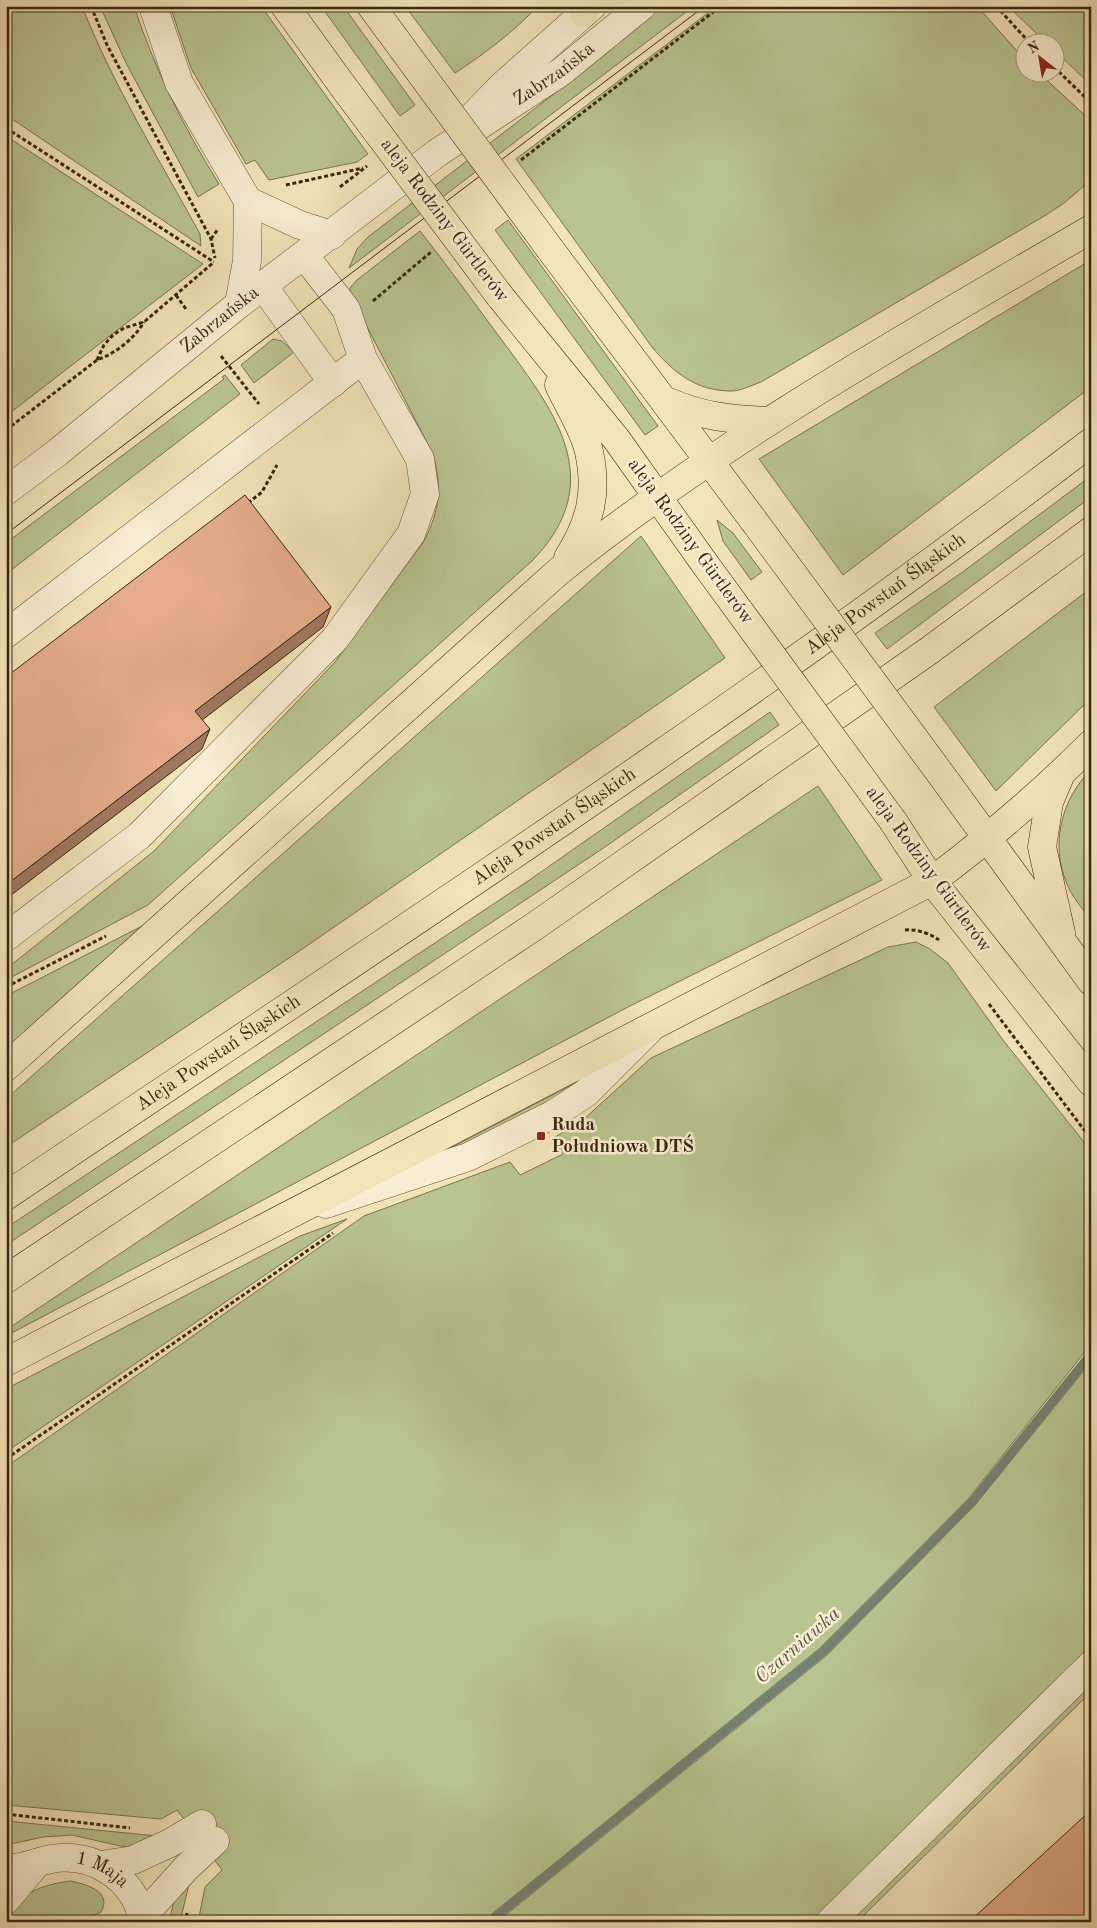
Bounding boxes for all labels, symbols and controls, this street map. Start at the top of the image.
north arrow [1014,32,1064,82]
street label: Zabrzańska [510,39,599,110]
text: N [1026,39,1042,56]
street label: aleja Rodziny Gürtlerów [376,135,512,307]
street label: Zabrzańska [177,282,263,357]
street label: aleja Rodziny Gürtlerów [624,456,757,629]
street label: Aleja Powstań Śląskich [802,530,970,659]
street label: Aleja Powstań Śląskich [469,765,639,889]
street label: aleja Rodziny Gürtlerów [862,784,995,957]
street label: Aleja Powstań Śląskich [133,992,304,1115]
place label: Ruda Południowa DTŚ [551,1116,694,1157]
marker: Ruda Południowa DTŚ [535,1130,547,1142]
water label: Czarniawka [752,1604,844,1688]
street label: 1 Maja [74,1849,133,1892]

